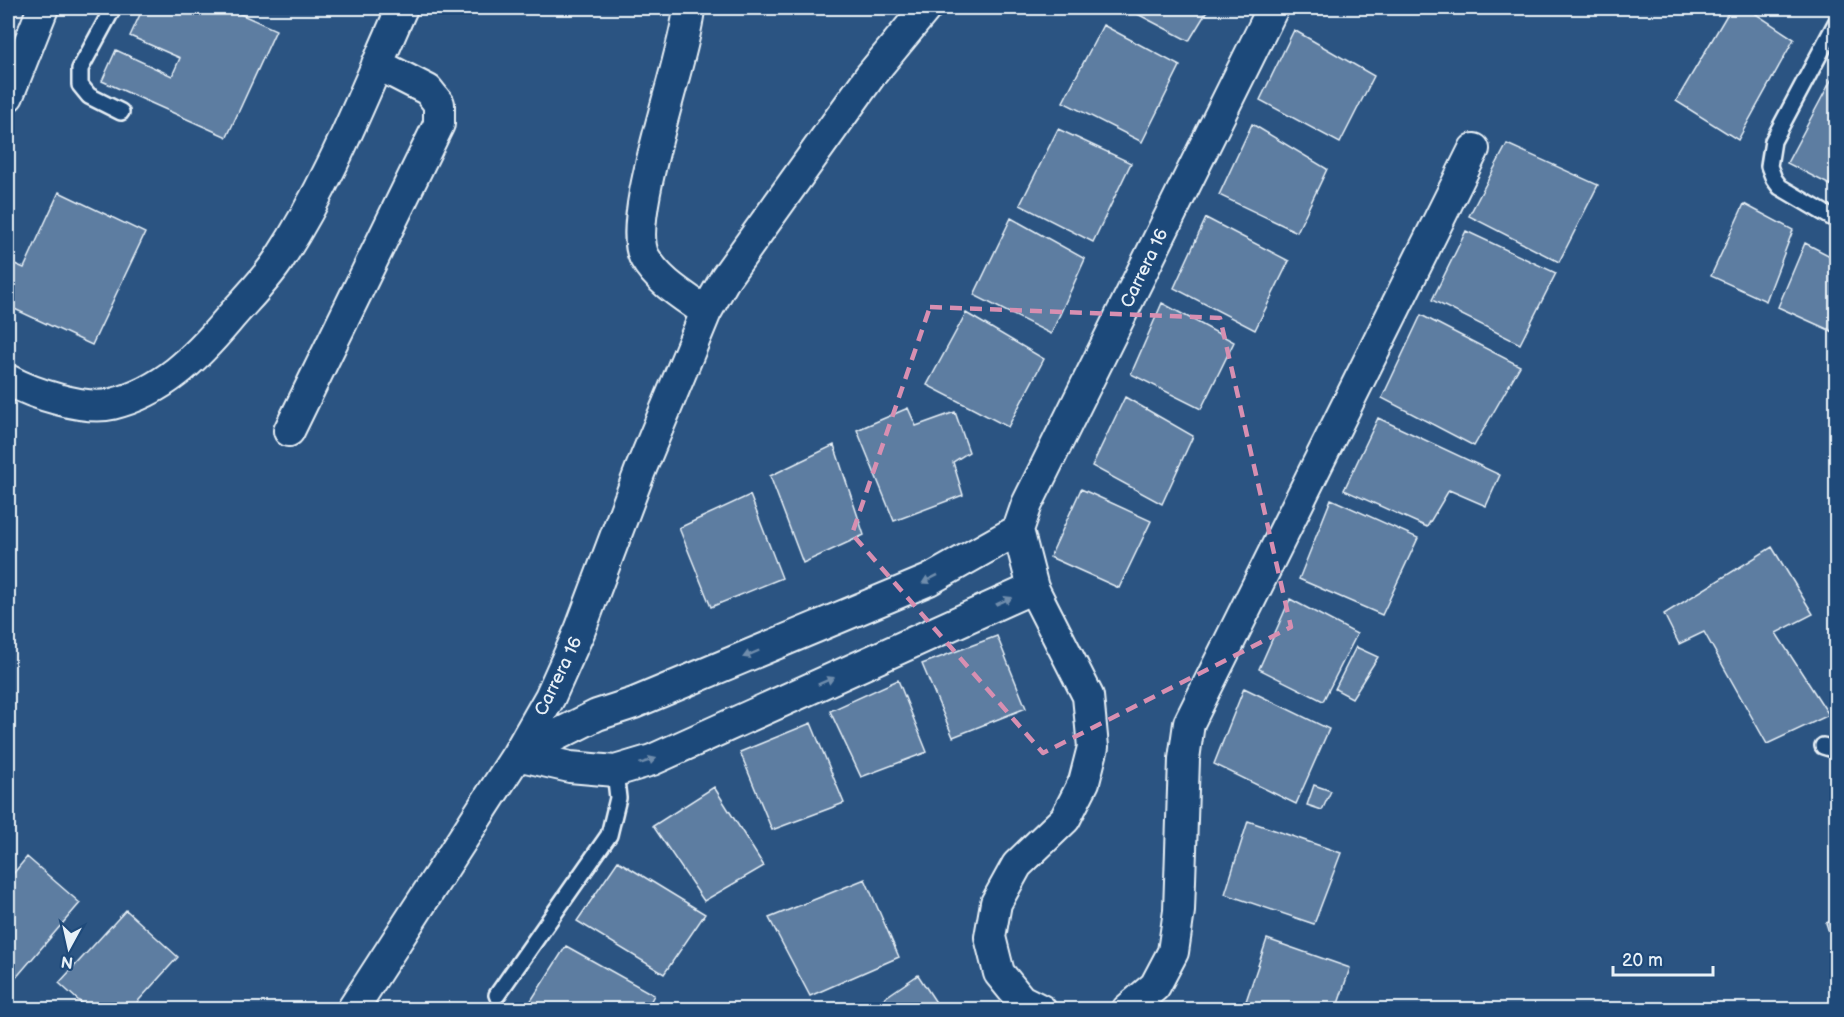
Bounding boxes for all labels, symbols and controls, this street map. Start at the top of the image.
street label: Carrera 16 [1116,225,1173,311]
one-way arrow [922,574,939,583]
one-way arrow [995,596,1013,606]
street label: Carrera 16 [530,633,587,719]
one-way arrow [741,649,759,659]
one-way arrow [817,677,834,686]
one-way arrow [639,756,657,765]
north arrow [39,918,99,978]
scale bar [1613,939,1714,977]
text: 20 m [1622,950,1663,971]
text: N [60,951,74,972]

